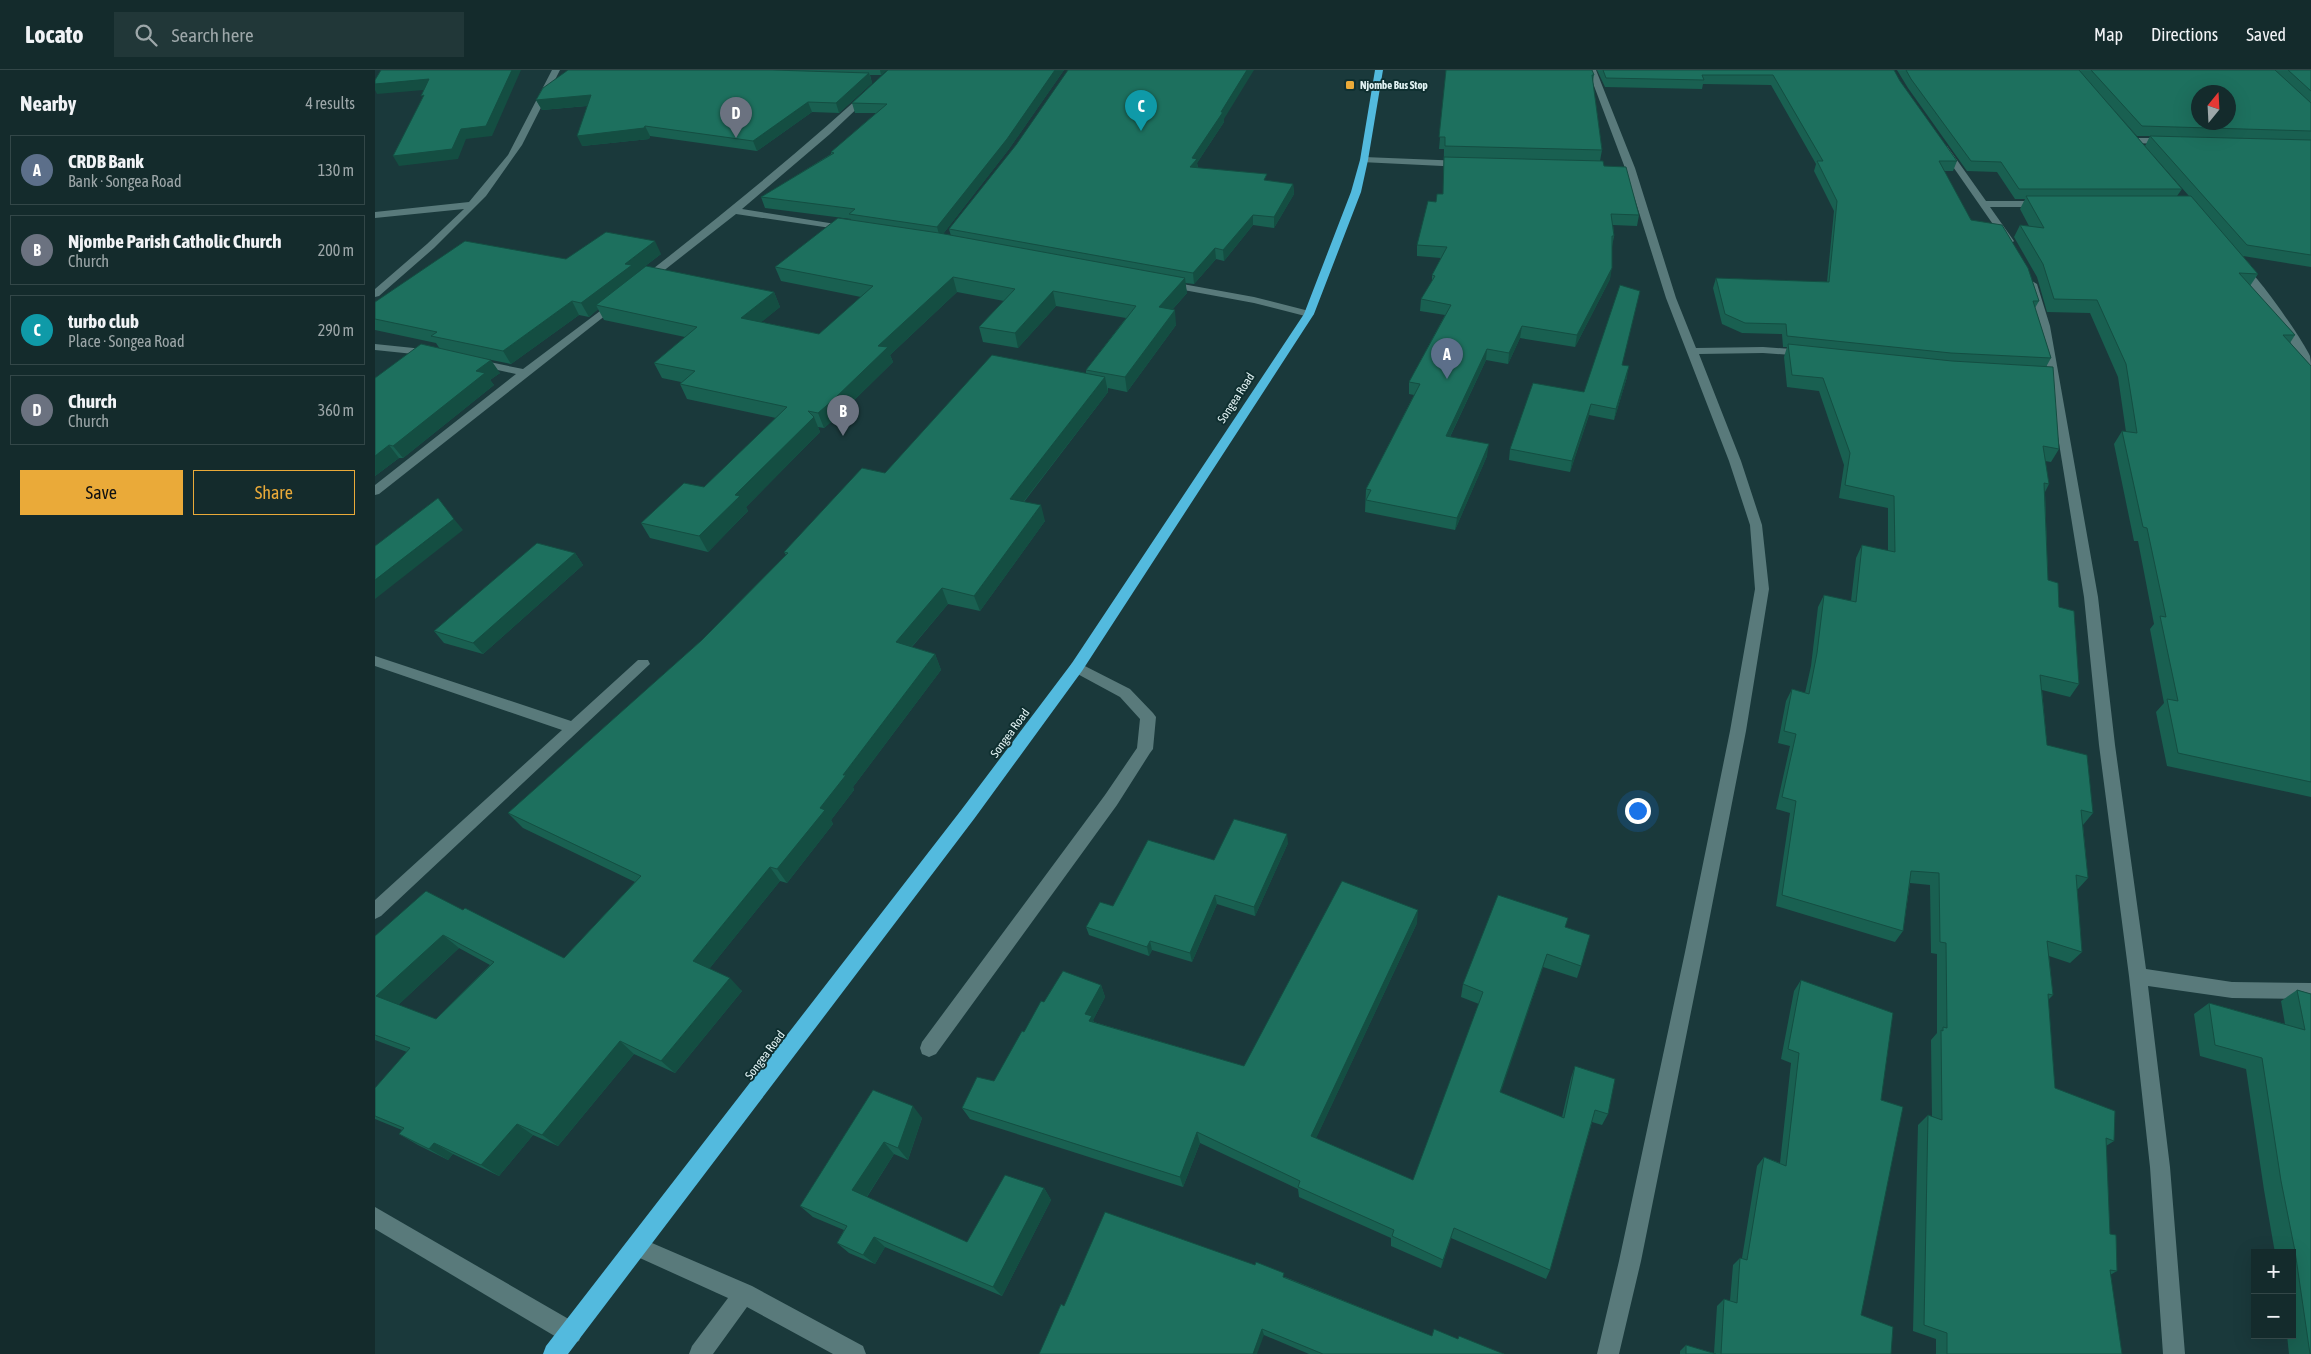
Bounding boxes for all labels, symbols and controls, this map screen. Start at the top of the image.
search box [114,12,464,57]
text: Locato [25,21,84,48]
icon: search [132,21,160,49]
text: Search here [172,24,254,46]
text: Map [2094,24,2123,45]
text: Directions [2151,24,2218,45]
text: Saved [2246,24,2286,45]
marker: Njombe Bus Stop [1344,79,1356,91]
place label: Njombe Bus Stop [1360,79,1428,91]
north arrow [2191,85,2236,130]
pin: C [1125,90,1157,131]
text: Nearby [20,91,76,115]
text: 4 results [305,94,355,112]
pin: D [720,97,752,138]
text: CRDB Bank [68,150,144,172]
text: A [33,161,41,179]
text: 130 m [318,161,354,179]
text: Bank · Songea Road [68,172,182,190]
text: Njombe Parish Catholic Church [68,230,282,252]
text: B [33,241,41,259]
text: 200 m [318,241,354,259]
text: Church [68,252,109,270]
text: turbo club [68,310,139,332]
text: C [33,321,41,339]
text: 290 m [318,321,354,339]
text: Place · Songea Road [68,332,185,350]
pin: A [1431,338,1463,379]
street label: Songea Road [1215,370,1257,426]
text: Church [68,390,117,412]
pin: B [827,395,859,436]
text: D [33,401,41,419]
text: 360 m [318,401,354,419]
text: Church [68,412,109,430]
button: Save [20,470,183,515]
button: Share [193,470,355,515]
street label: Songea Road [988,706,1032,760]
your location [1625,798,1651,824]
street label: Songea Road [742,1028,788,1082]
map controls [2251,1249,2296,1339]
button: + [2251,1249,2296,1294]
button: − [2251,1294,2296,1339]

